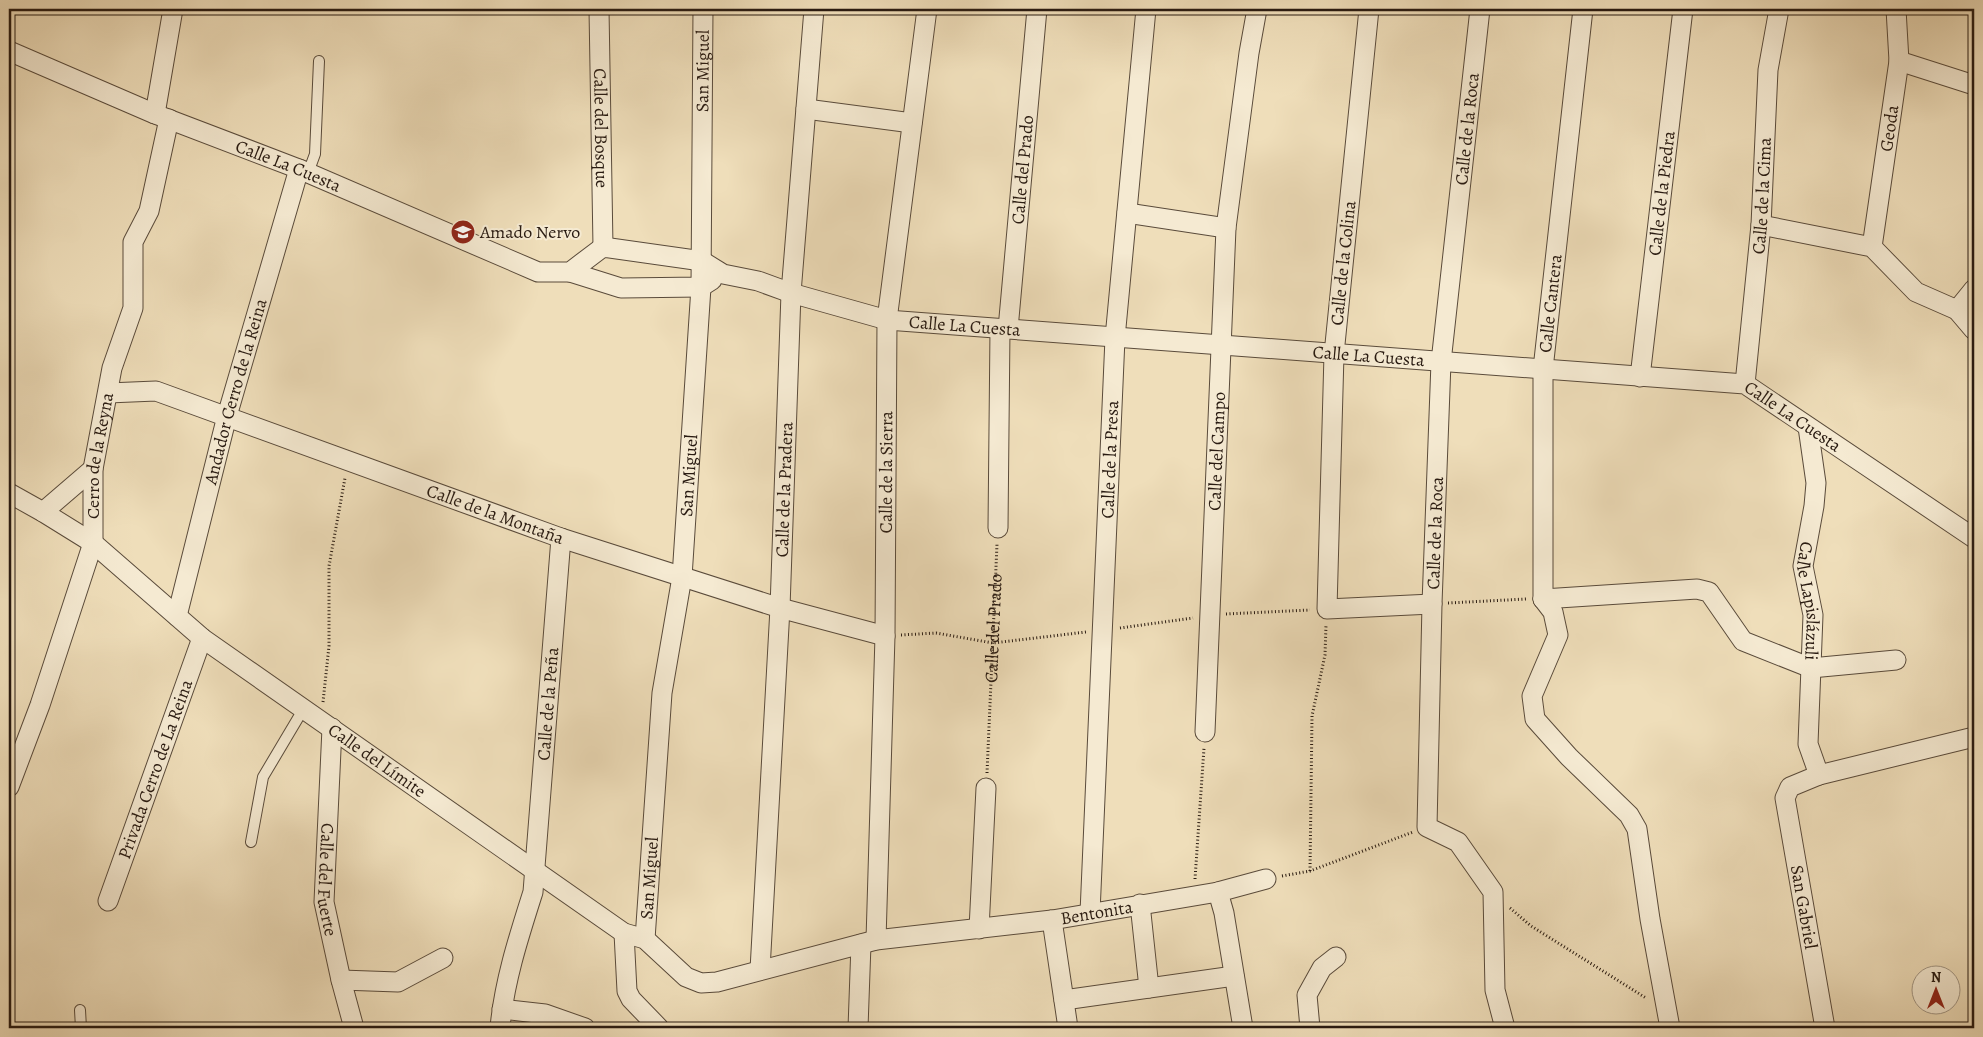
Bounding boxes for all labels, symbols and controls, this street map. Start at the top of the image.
street label: San Miguel [690,29,715,112]
street label: Calle del Bosque [588,68,614,188]
street label: Calle de la Roca [1449,71,1485,186]
street label: Geoda [1874,103,1905,153]
street label: Calle del Prado [1006,114,1039,225]
street label: Calle de la Piedra [1642,129,1681,257]
street label: Calle La Cuesta [232,134,345,198]
street label: Calle de la Cima [1746,136,1777,255]
street label: Calle de la Colina [1325,199,1362,327]
school or university icon: Amado Nervo [450,219,476,245]
place label: Amado Nervo [479,220,580,244]
street label: Calle Cantera [1533,252,1568,354]
street label: Andador Cerro de la Reina [198,295,273,488]
street label: Calle La Cuesta [908,310,1022,342]
street label: Calle La Cuesta [1312,340,1426,372]
street label: Calle La Cuesta [1740,375,1846,458]
street label: Cerro de la Reyna [80,390,119,519]
street label: Calle del Campo [1202,391,1231,511]
street label: Calle de la Presa [1095,399,1124,519]
street label: Calle de la Sierra [874,410,898,533]
street label: Calle de la Pradera [770,421,799,558]
street label: San Miguel [674,433,703,517]
street label: Calle de la Roca [1421,476,1449,590]
street label: Calle de la Montaña [423,478,568,550]
street label: Calle Lapislázuli [1791,540,1825,661]
street label: Calle del Prado [979,573,1008,683]
street label: Calle de la Peña [531,646,564,761]
street label: Privada Cerro de La Reina [112,676,198,862]
street label: Calle del Límite [323,718,431,803]
street label: Calle del Fuerte [311,822,343,939]
street label: San Miguel [634,836,664,920]
street label: San Gabriel [1785,863,1823,951]
street label: Bentonita [1059,894,1135,930]
north arrow [1910,964,1960,1014]
text: N [1931,968,1941,987]

